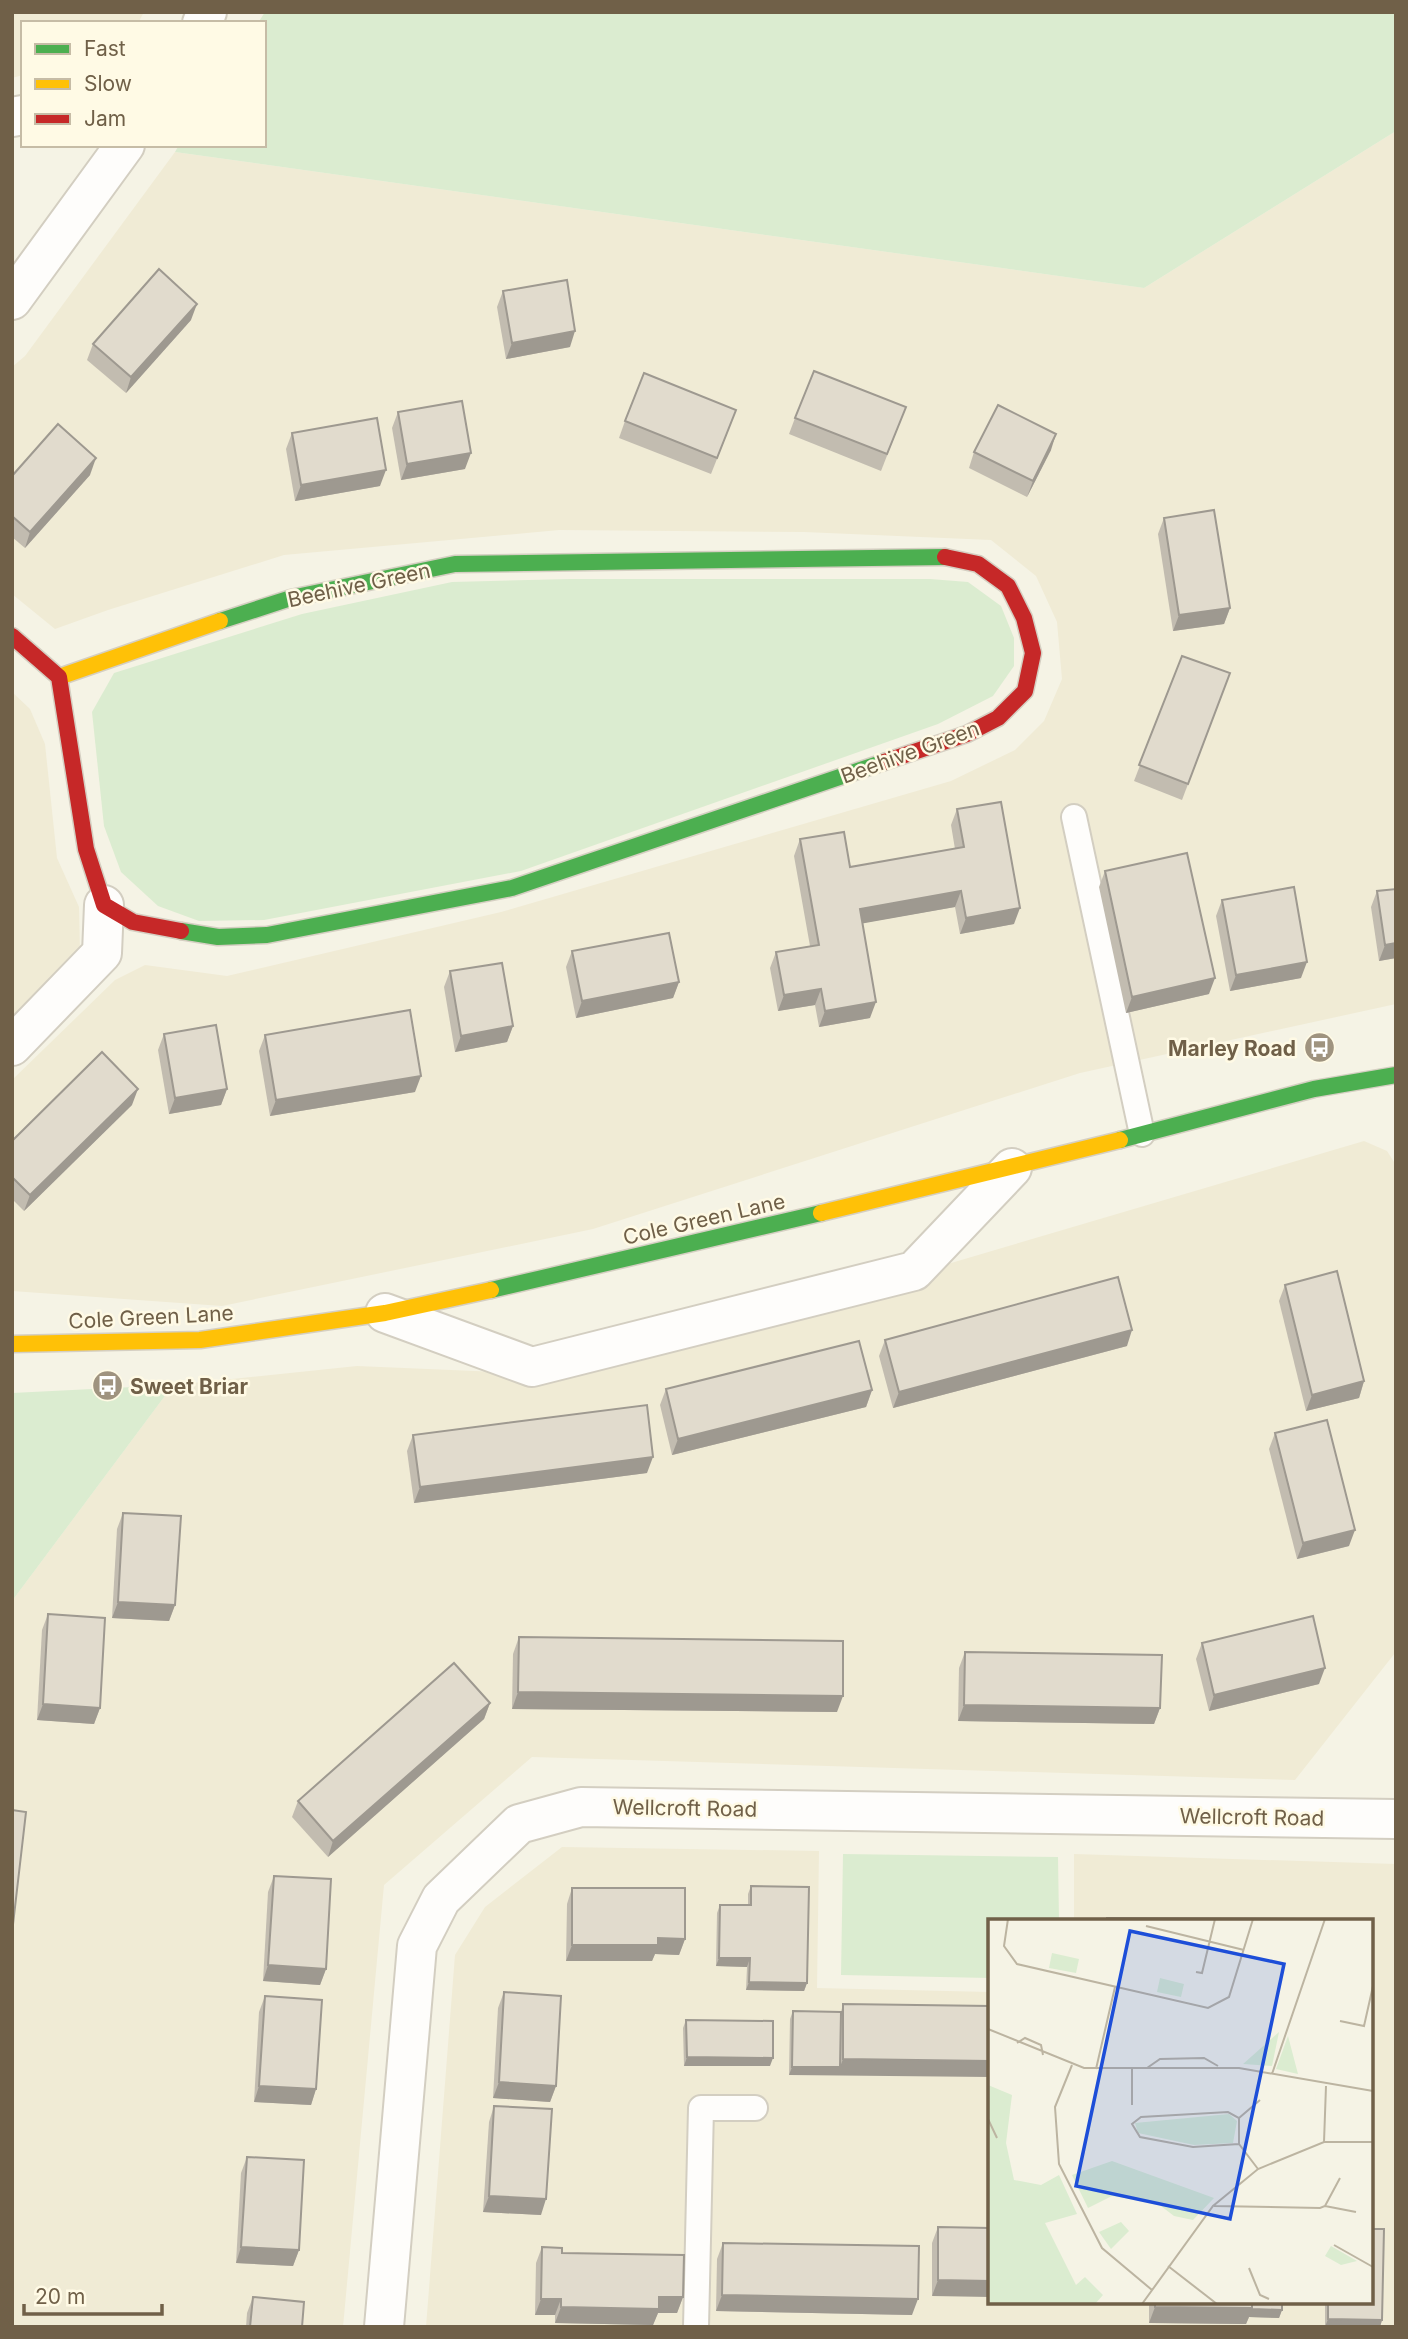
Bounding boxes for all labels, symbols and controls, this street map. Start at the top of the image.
legend [21,21,266,147]
text: Fast [84,36,126,61]
text: Slow [84,71,132,96]
text: Jam [84,106,126,131]
street label: Beehive Green [285,558,433,612]
street label: Beehive Green [837,715,983,789]
bus stop icon: Marley Road [1302,1031,1336,1065]
place label: Marley Road [1168,1036,1296,1061]
street label: Cole Green Lane [621,1188,787,1250]
street label: Cole Green Lane [68,1300,234,1334]
bus stop icon: Sweet Briar [90,1369,124,1403]
place label: Sweet Briar [130,1374,248,1399]
street label: Wellcroft Road [612,1794,758,1822]
street label: Wellcroft Road [1179,1803,1325,1831]
inset map [988,1919,1373,2304]
scale bar [24,2272,163,2316]
text: 20 m [35,2284,85,2309]

